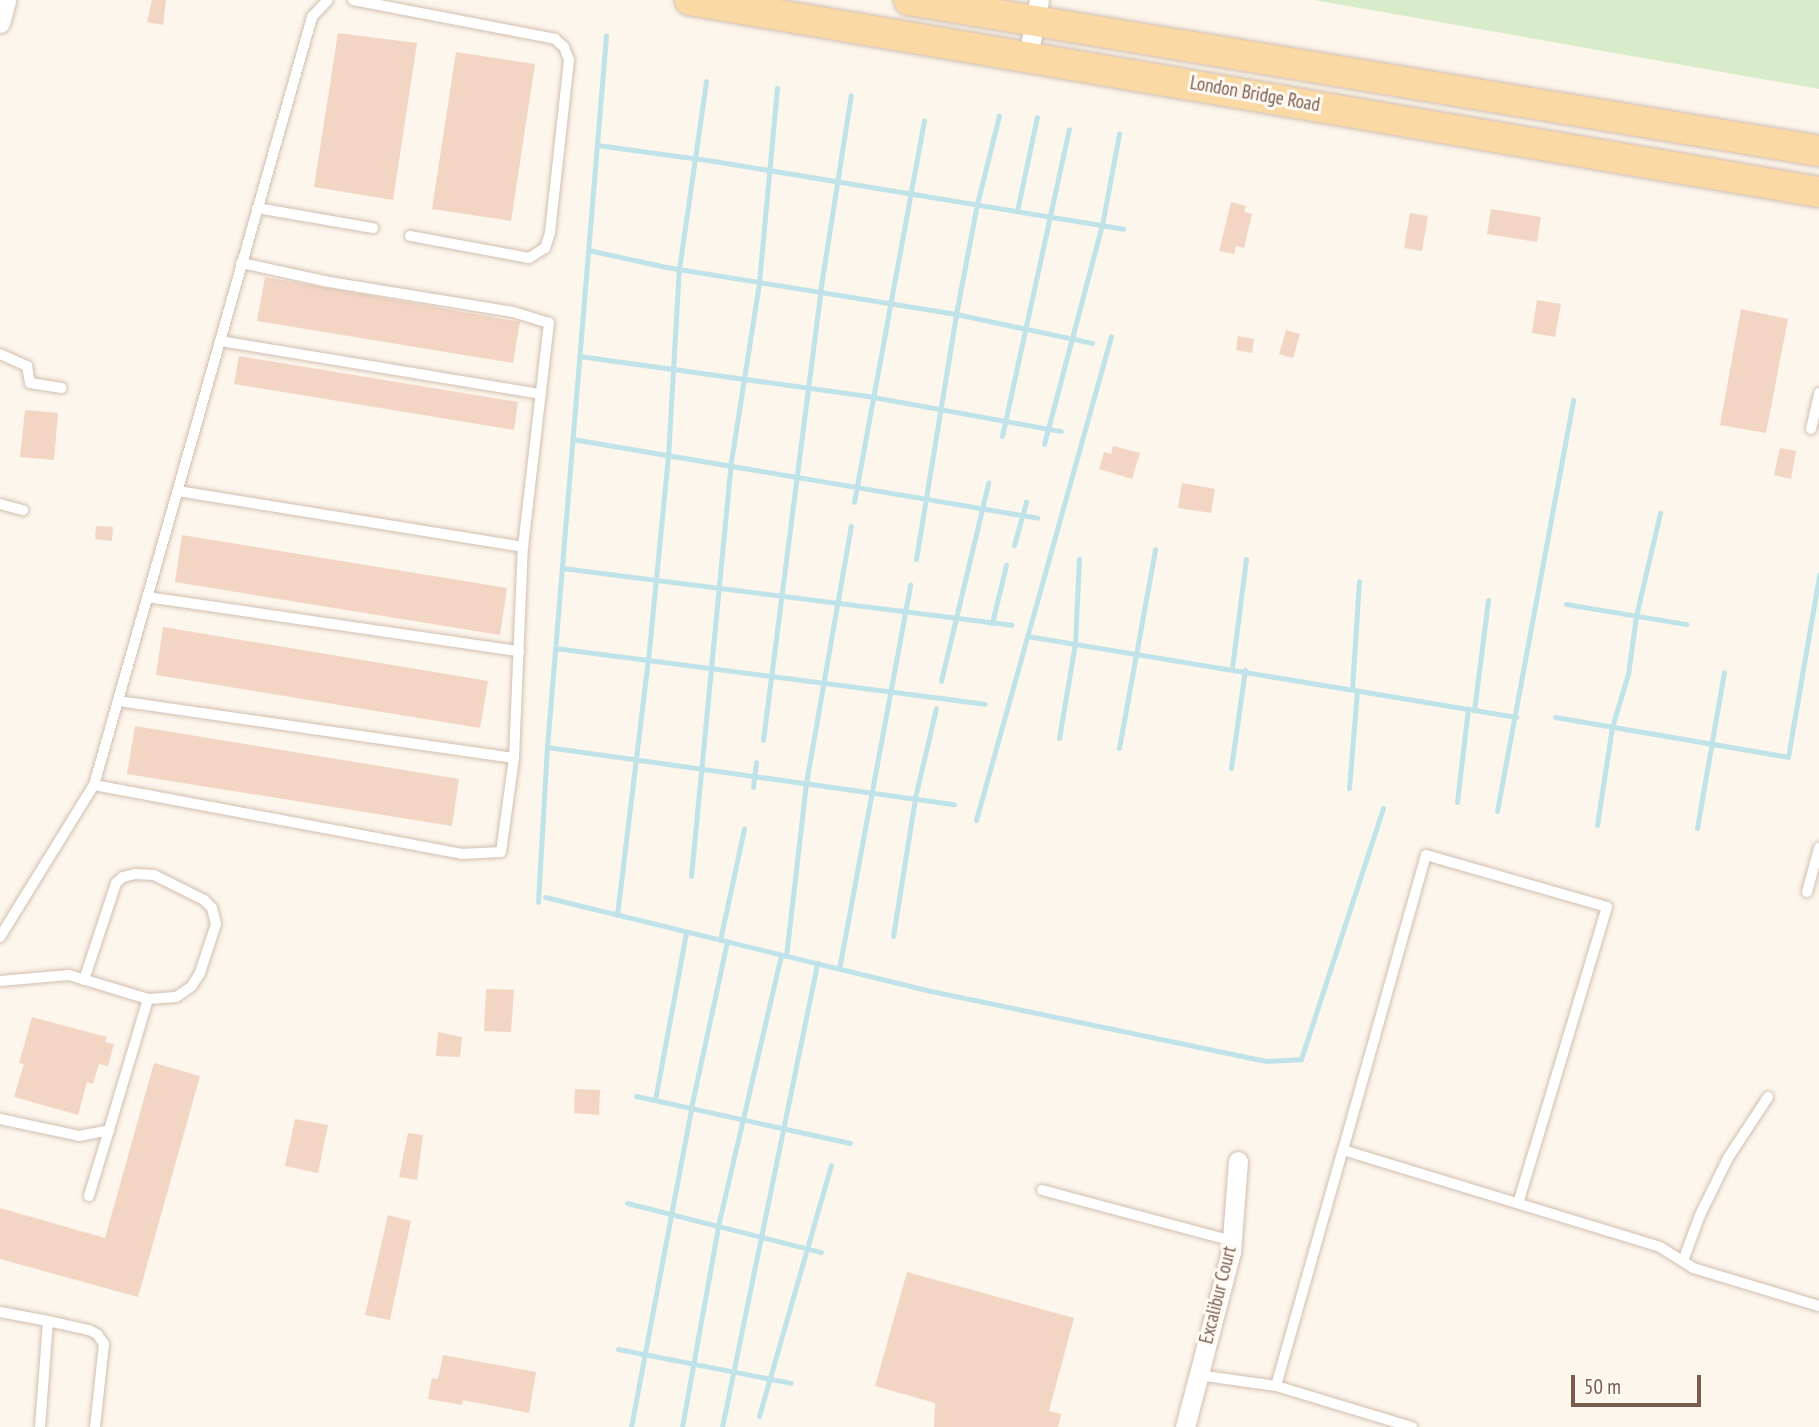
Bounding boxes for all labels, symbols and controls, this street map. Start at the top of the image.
street label: London Bridge Road [1188,71,1322,117]
street label: Excalibur Court [1195,1244,1241,1346]
scale bar [1574,1360,1703,1404]
text: 50 m [1584,1373,1621,1400]

